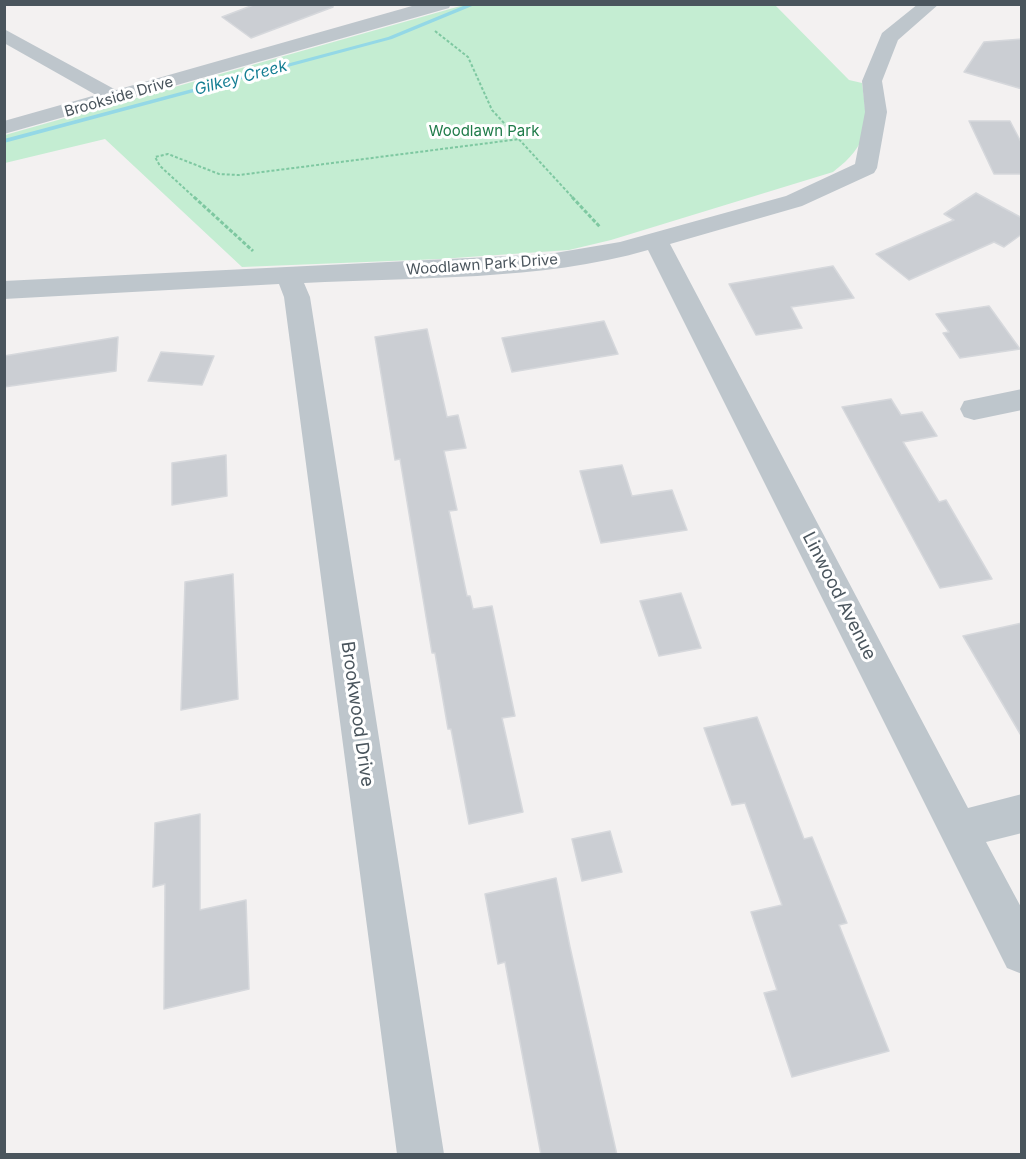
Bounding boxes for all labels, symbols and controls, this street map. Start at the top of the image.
water label: Gilkey Creek [193,56,289,100]
street label: Brookside Drive [63,73,175,121]
park label: Woodlawn Park [429,122,539,140]
street label: Woodlawn Park Drive [405,251,559,279]
street label: Linwood Avenue [797,529,881,663]
street label: Brookwood Drive [336,640,378,788]

